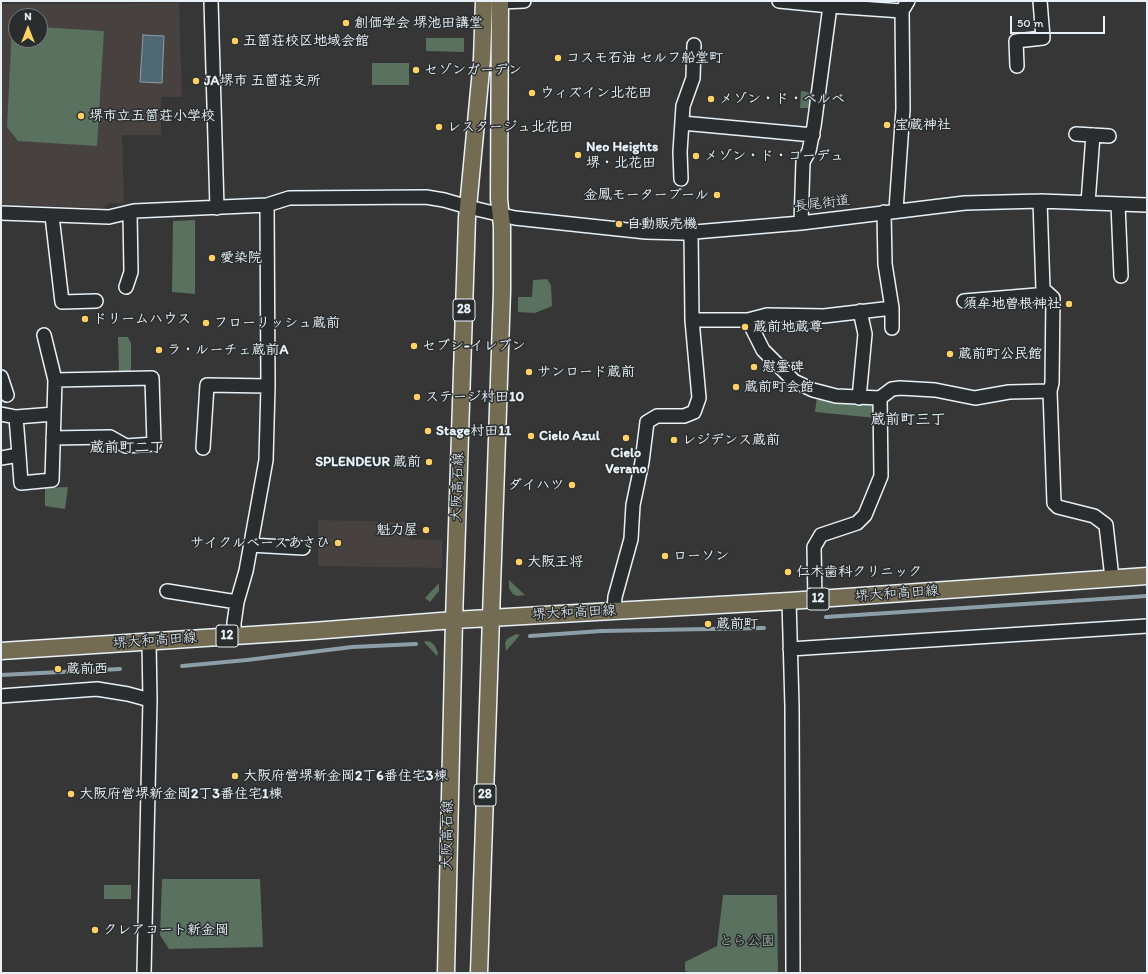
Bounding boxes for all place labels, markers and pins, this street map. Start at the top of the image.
place label: 創価学会 堺池田講堂 [354,15,483,31]
marker: 創価学会 堺池田講堂 [341,18,351,28]
place label: 五箇荘校区地域会館 [243,33,369,49]
marker: 五箇荘校区地域会館 [230,36,240,46]
place label: コスモ石油 セルフ船堂町 [566,50,723,66]
marker: コスモ石油 セルフ船堂町 [553,53,563,63]
place label: セゾンガーデン [424,62,522,78]
marker: セゾンガーデン [411,65,421,75]
place label: JA堺市 五箇荘支所 [204,73,321,89]
marker: JA堺市 五箇荘支所 [191,76,201,86]
place label: ウィズイン北花田 [540,85,652,101]
marker: ウィズイン北花田 [527,88,537,98]
place label: メゾン・ド・ベルベ [719,91,845,107]
marker: メゾン・ド・ベルベ [706,94,716,104]
place label: 堺市立五箇荘小学校 [89,108,215,124]
marker: 堺市立五箇荘小学校 [76,111,86,121]
place label: 宝蔵神社 [895,117,951,133]
place label: レスタージュ北花田 [447,119,573,135]
marker: 宝蔵神社 [882,120,892,130]
marker: レスタージュ北花田 [434,122,444,132]
place label: Neo Heights 堺・北花田 [586,139,658,172]
place label: メゾン・ド・コーデュ [704,148,844,164]
marker: Neo Heights 堺・北花田 [573,150,583,160]
marker: メゾン・ド・コーデュ [691,151,701,161]
place label: 金鳳モータープール [584,187,709,203]
marker: 金鳳モータープール [712,190,722,200]
place label: 自動販売機 [627,216,697,232]
marker: 自動販売機 [614,219,624,229]
place label: 愛染院 [220,250,262,266]
marker: 愛染院 [207,253,217,263]
place label: 須牟地曽根神社 [963,296,1061,312]
marker: 須牟地曽根神社 [1064,299,1074,309]
place label: ドリームハウス [93,311,191,327]
marker: ドリームハウス [80,314,90,324]
place label: フローリッシュ蔵前 [214,315,340,331]
marker: フローリッシュ蔵前 [201,318,211,328]
place label: 蔵前地蔵尊 [753,319,823,335]
marker: 蔵前地蔵尊 [740,322,750,332]
place label: セブン-イレブン [422,338,526,354]
marker: セブン-イレブン [409,341,419,351]
place label: ラ・ルーチェ蔵前A [167,342,289,358]
marker: ラ・ルーチェ蔵前A [154,345,164,355]
place label: 蔵前町公民館 [958,346,1042,362]
marker: 蔵前町公民館 [945,349,955,359]
place label: 慰霊碑 [762,359,804,375]
marker: 慰霊碑 [749,362,759,372]
place label: サンロード蔵前 [537,364,635,380]
marker: サンロード蔵前 [524,367,534,377]
place label: 蔵前町会館 [744,379,814,395]
marker: 蔵前町会館 [731,382,741,392]
place label: ステージ村田10 [425,389,524,405]
marker: ステージ村田10 [412,392,422,402]
place label: Stage村田11 [436,423,511,439]
marker: Stage村田11 [423,426,433,436]
place label: Cielo Azul [539,428,600,444]
marker: Cielo Azul [526,431,536,441]
place label: レジデンス蔵前 [682,432,780,448]
marker: Cielo Verano [621,433,631,443]
marker: レジデンス蔵前 [669,435,679,445]
place label: Cielo Verano [605,445,647,478]
place label: SPLENDEUR 蔵前 [315,454,421,470]
marker: SPLENDEUR 蔵前 [424,457,434,467]
place label: ダイハツ [508,477,564,493]
marker: ダイハツ [567,480,577,490]
place label: 魁力屋 [376,522,418,538]
marker: 魁力屋 [421,525,431,535]
place label: サイクルベースあさひ [190,535,330,551]
marker: サイクルベースあさひ [333,538,343,548]
place label: ローソン [673,548,729,564]
marker: ローソン [660,551,670,561]
place label: 大阪王将 [527,554,583,570]
marker: 大阪王将 [514,557,524,567]
place label: 仁木歯科クリニック [796,564,922,580]
marker: 仁木歯科クリニック [783,567,793,577]
place label: 蔵前町 [716,616,758,632]
marker: 蔵前町 [703,619,713,629]
place label: 蔵前西 [66,661,108,677]
marker: 蔵前西 [53,664,63,674]
place label: 大阪府営堺新金岡2丁6番住宅3棟 [243,768,447,784]
marker: 大阪府営堺新金岡2丁6番住宅3棟 [230,771,240,781]
place label: 大阪府営堺新金岡2丁3番住宅1棟 [79,786,282,802]
marker: 大阪府営堺新金岡2丁3番住宅1棟 [66,789,76,799]
place label: クレアコート新金岡 [103,922,229,938]
marker: クレアコート新金岡 [90,925,100,935]

